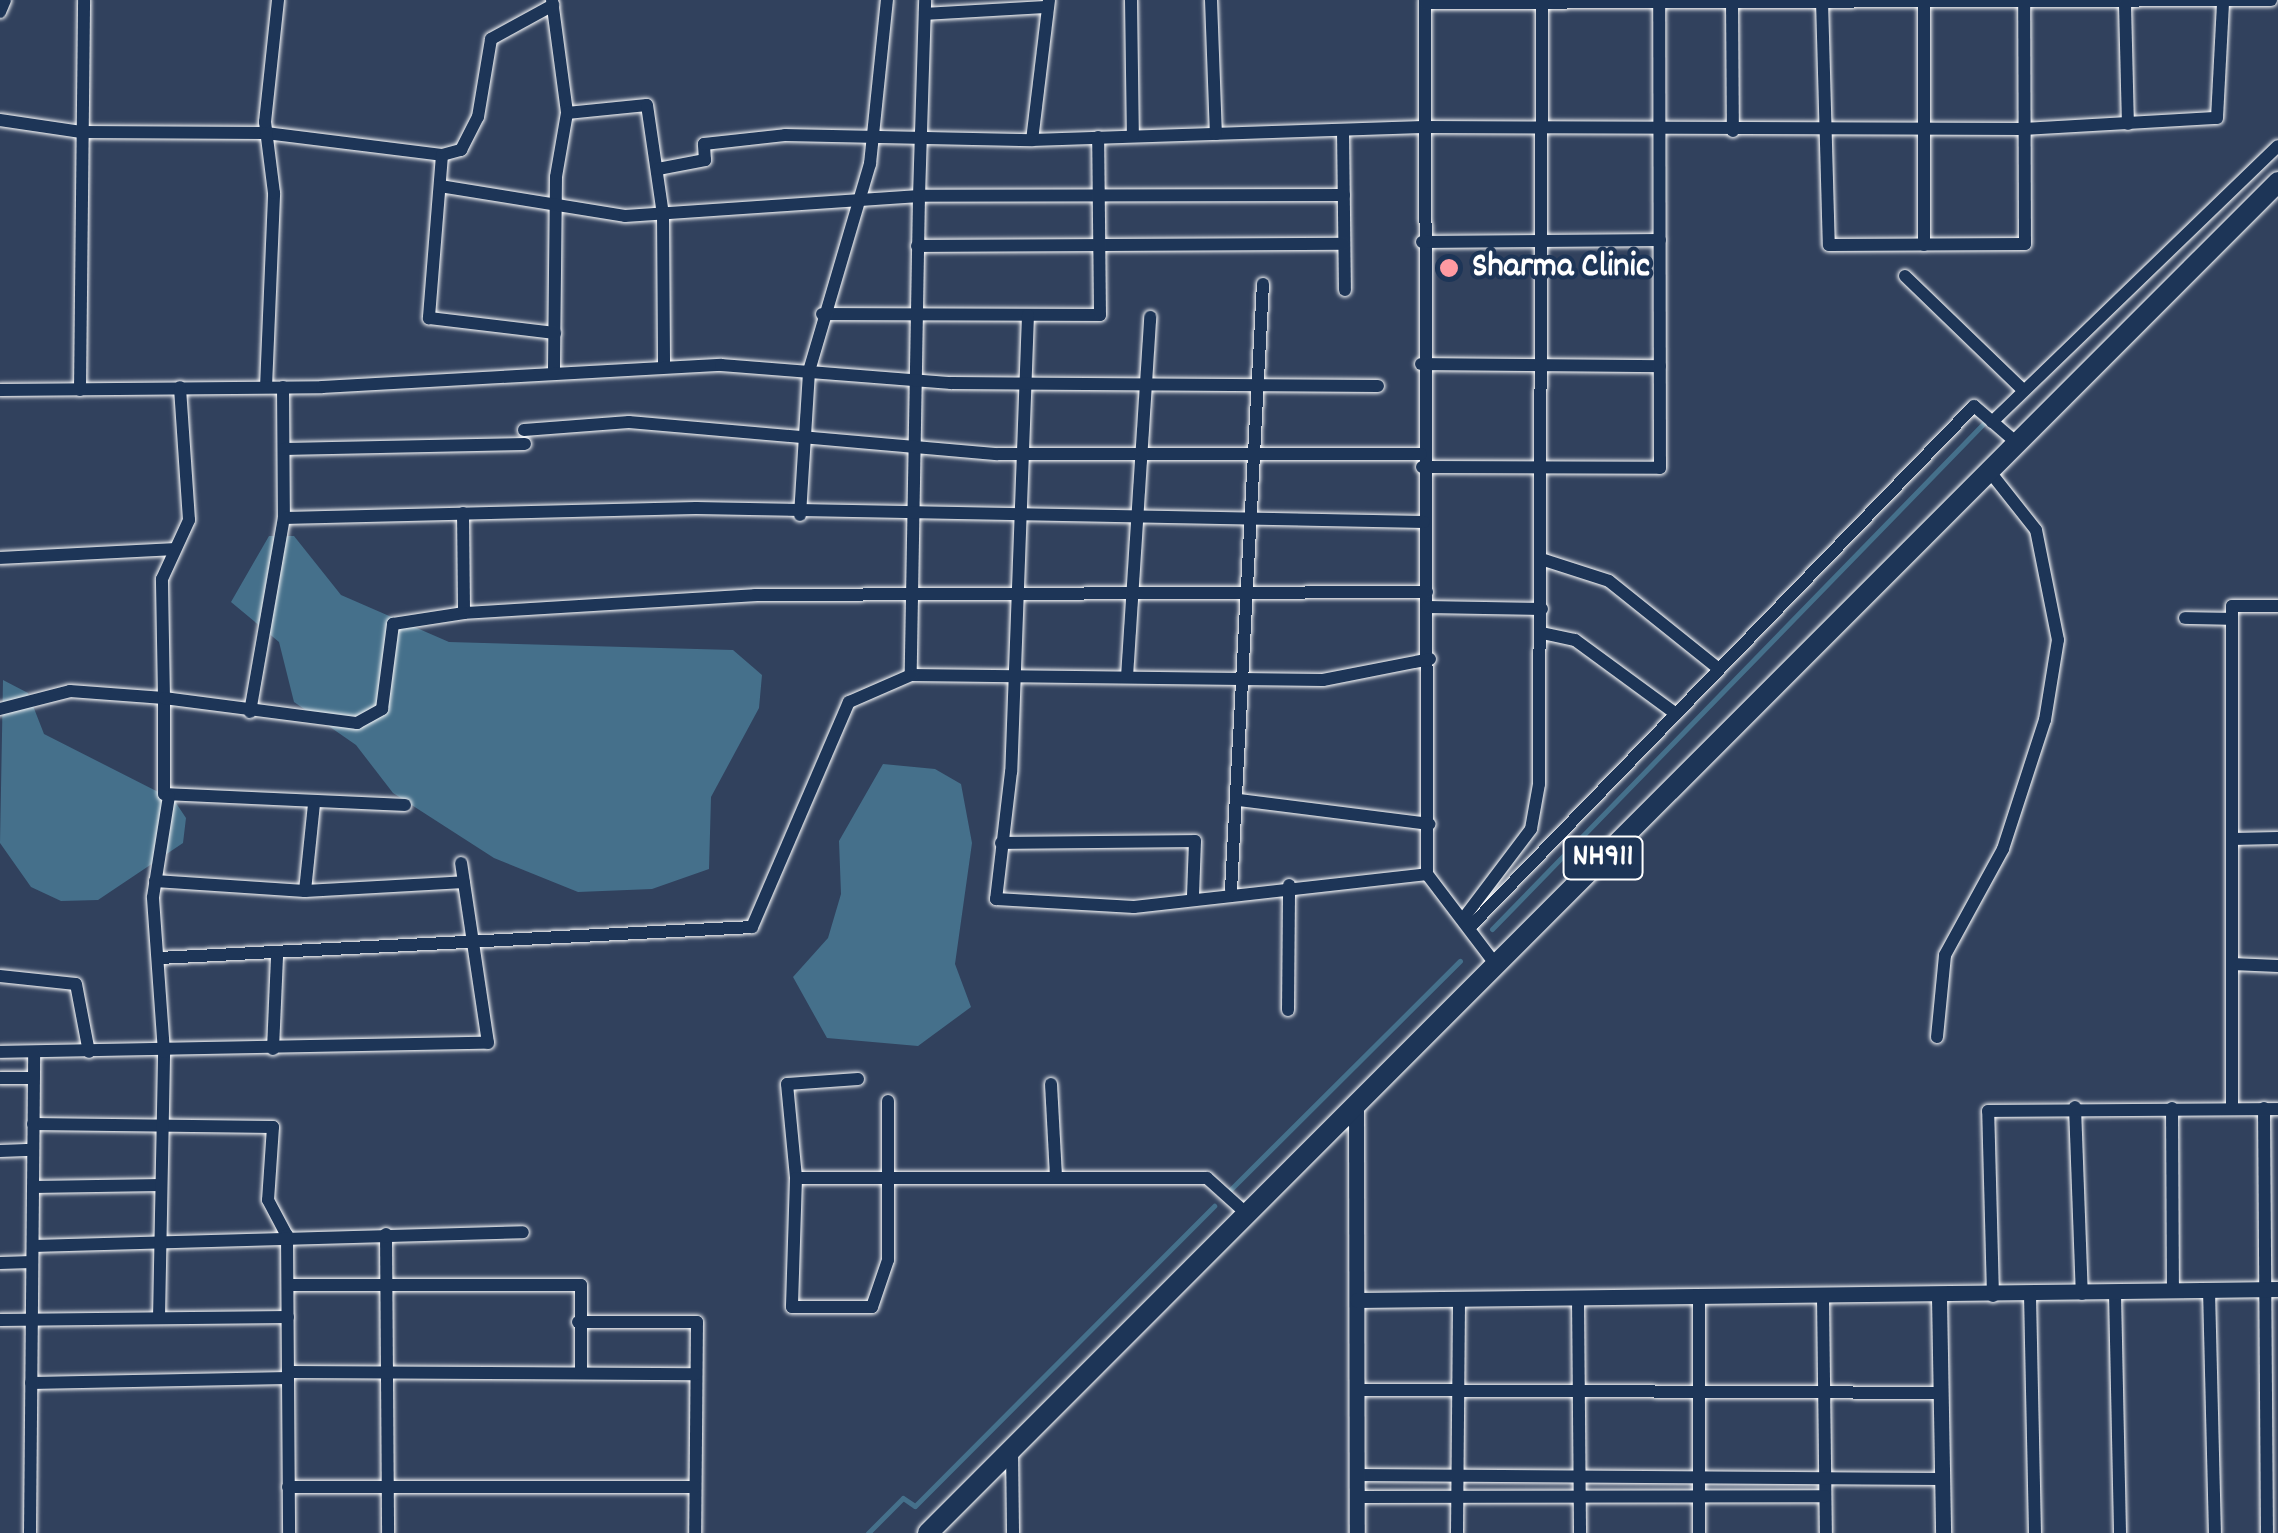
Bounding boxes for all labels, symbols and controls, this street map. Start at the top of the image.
place label: Sharma Clinic [1472,247,1650,289]
marker: Sharma Clinic [1436,255,1462,281]
road number: NH911 [1560,831,1646,885]

